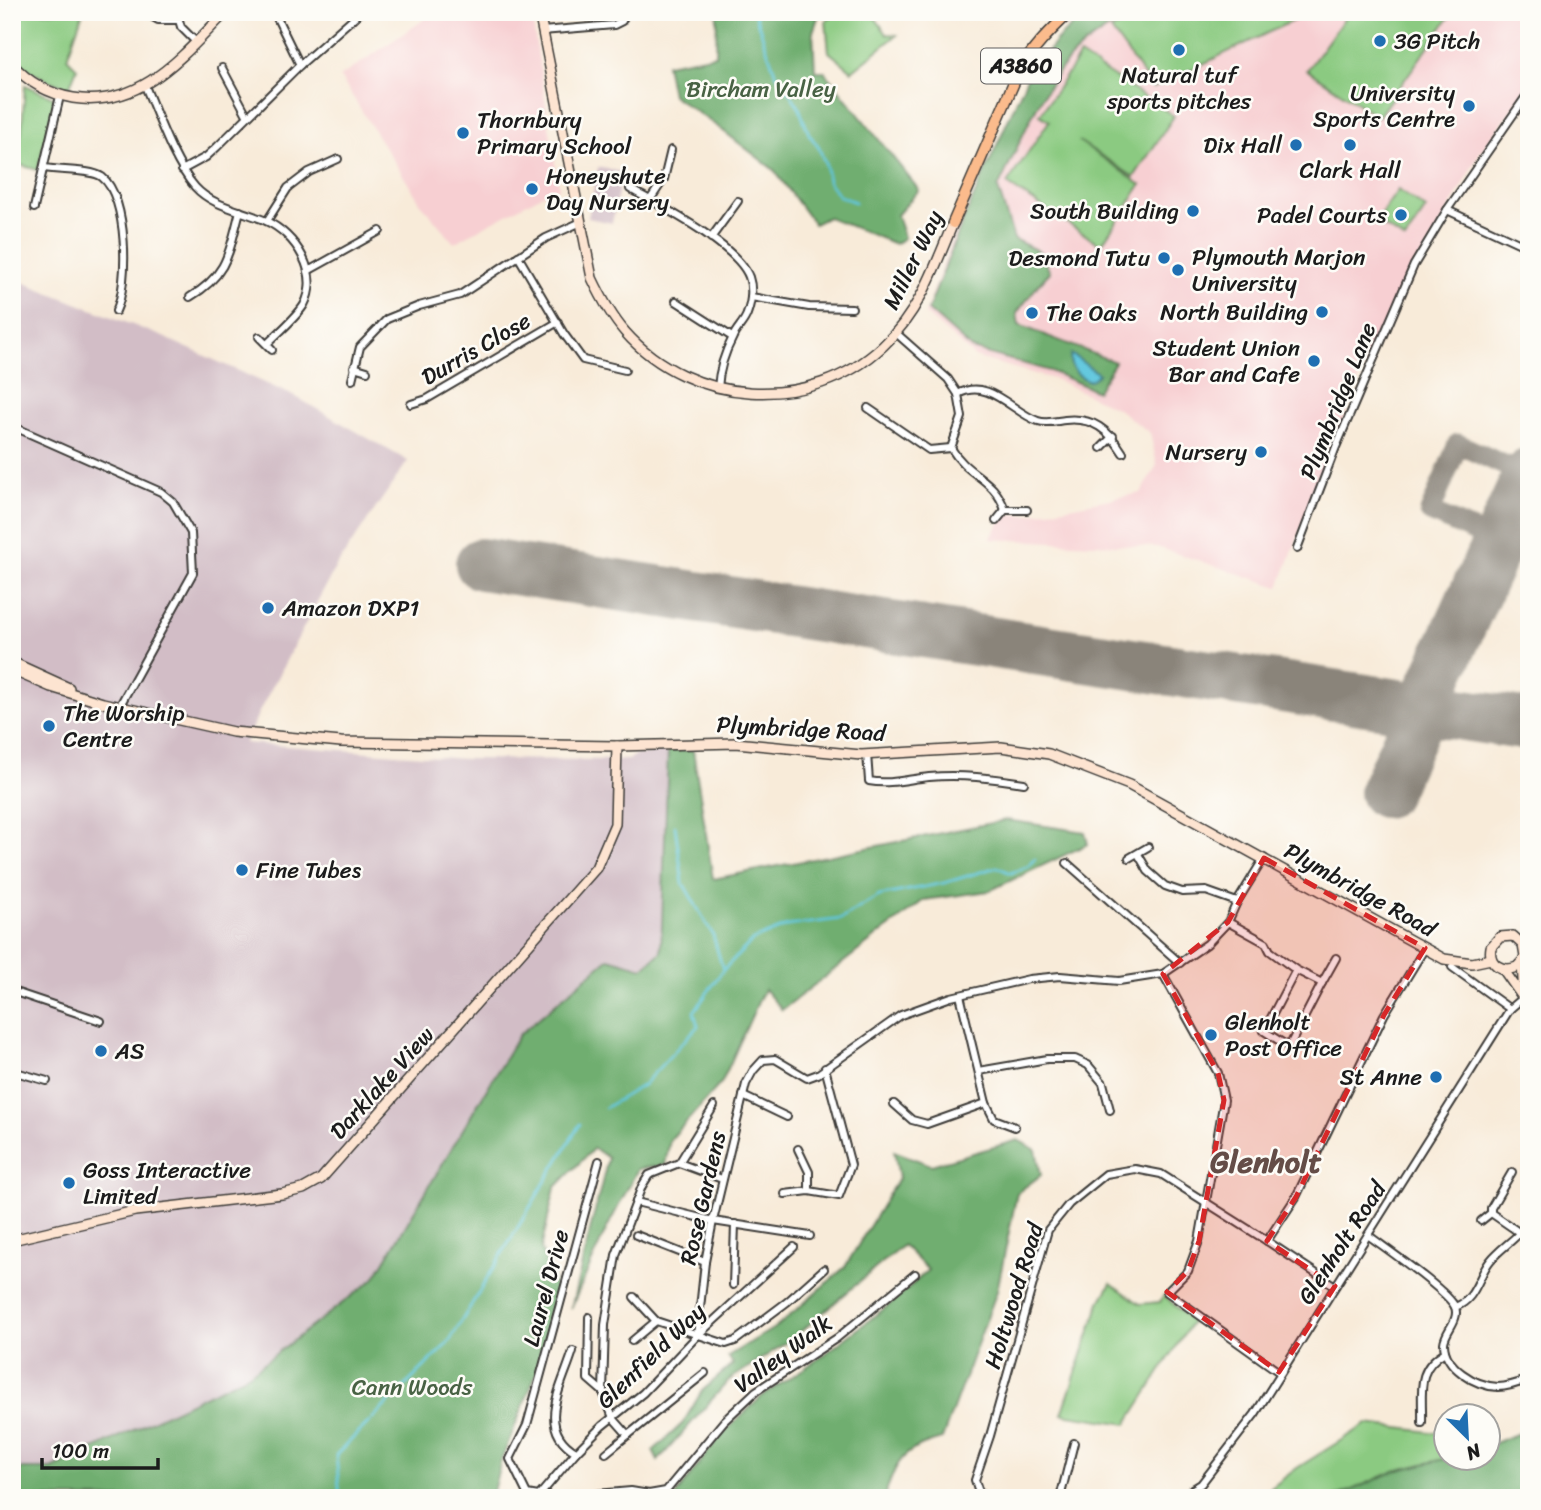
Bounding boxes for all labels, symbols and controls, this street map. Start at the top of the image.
place label: 3G Pitch [1394,21,1480,62]
marker: 3G Pitch [1372,33,1388,49]
marker: Natural tuf sports pitches [1171,42,1187,58]
road number: A3860 [981,48,1061,84]
place label: Natural tuf sports pitches [1106,55,1252,122]
park label: Bircham Valley [686,69,836,110]
place label: University Sports Centre [1313,73,1455,140]
marker: University Sports Centre [1461,98,1477,114]
place label: Thornbury Primary School [477,100,632,167]
marker: Thornbury Primary School [455,125,471,141]
place label: Dix Hall [1203,125,1282,166]
marker: Dix Hall [1288,137,1304,153]
marker: Clark Hall [1342,137,1358,153]
place label: Clark Hall [1299,150,1401,191]
place label: Honeyshute Day Nursery [546,156,669,223]
marker: Honeyshute Day Nursery [524,181,540,197]
place label: South Building [1030,191,1179,232]
place label: Padel Courts [1257,195,1387,236]
street label: Miller Way [871,203,955,317]
marker: South Building [1185,203,1201,219]
marker: Padel Courts [1393,207,1409,223]
place label: Plymouth Marjon University [1192,237,1366,304]
place label: Desmond Tutu [1008,238,1151,279]
marker: Desmond Tutu [1156,250,1172,266]
marker: Plymouth Marjon University [1170,262,1186,278]
place label: North Building [1160,292,1308,333]
place label: The Oaks [1046,293,1137,334]
street label: Durris Close [413,301,539,397]
marker: North Building [1314,304,1330,320]
marker: The Oaks [1024,305,1040,321]
street label: Plymbridge Lane [1288,316,1388,486]
place label: Student Union Bar and Cafe [1153,328,1301,395]
marker: Student Union Bar and Cafe [1306,353,1322,369]
place label: Nursery [1166,432,1247,473]
marker: Nursery [1253,444,1269,460]
place label: Amazon DXP1 [281,588,419,629]
marker: Amazon DXP1 [260,600,276,616]
place label: The Worship Centre [63,693,185,760]
street label: Plymbridge Road [716,704,888,754]
marker: The Worship Centre [41,718,57,734]
street label: Plymbridge Road [1276,831,1446,950]
place label: Fine Tubes [256,850,362,891]
marker: Fine Tubes [234,862,250,878]
place label: Glenholt Post Office [1225,1002,1342,1069]
street label: Darklake View [319,1016,445,1150]
marker: Glenholt Post Office [1203,1027,1219,1043]
place label: AS [114,1031,145,1072]
marker: AS [93,1043,109,1059]
place label: St Anne [1340,1057,1422,1098]
marker: St Anne [1428,1069,1444,1085]
street label: Rose Gardens [668,1127,738,1269]
district label: Glenholt [1210,1135,1322,1189]
place label: Goss Interactive Limited [83,1150,251,1217]
street label: Glenholt Road [1287,1171,1398,1313]
marker: Goss Interactive Limited [61,1175,77,1191]
street label: Holtwood Road [972,1216,1056,1374]
street label: Laurel Drive [511,1225,581,1351]
street label: Glenfield Way [586,1293,716,1419]
street label: Valley Walk [725,1304,841,1404]
park label: Cann Woods [352,1367,473,1408]
north arrow [1432,1402,1502,1472]
scale bar [42,1426,158,1470]
text: 100 m [52,1432,109,1470]
text: N [1460,1434,1487,1470]

